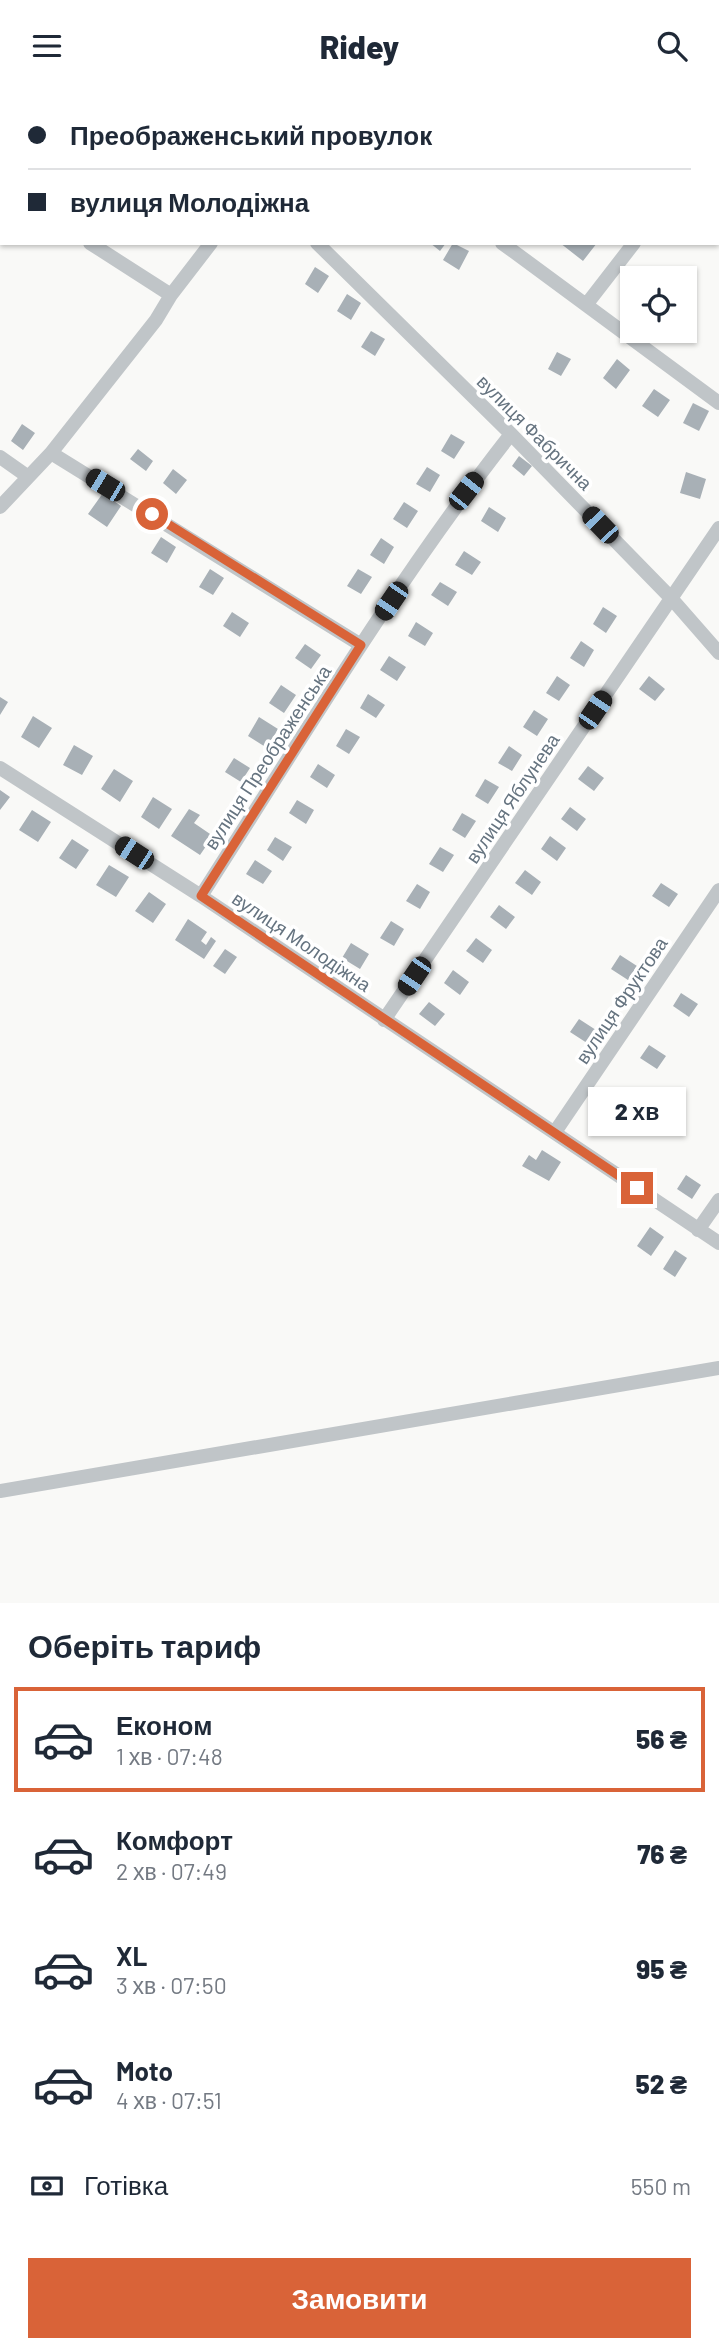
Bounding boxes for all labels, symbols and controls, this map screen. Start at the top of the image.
icon: menu [28,27,66,65]
text: Ridey [320,27,399,65]
icon: search [653,27,691,65]
text: Преображенський провулок [70,119,432,150]
text: вулиця Молодіжна [70,186,309,217]
map controls [620,266,697,343]
button: locate [620,266,697,343]
street label: вулиця Фабрична [473,370,598,495]
car [82,465,129,505]
car [445,468,488,514]
route start [136,498,168,530]
car [578,503,623,547]
car [371,578,412,624]
street label: вулиця Преображенська [199,660,335,854]
car [575,687,616,733]
street label: вулиця Яблунева [460,729,564,867]
car [111,833,158,873]
street label: вулиця Молодіжна [228,886,376,996]
street label: вулиця Фруктова [570,932,672,1068]
car [394,953,435,999]
callout: 2 хв [588,1087,686,1135]
text: 2 хв [615,1097,659,1125]
route end [621,1172,653,1204]
text: Оберіть тариф [28,1626,261,1664]
icon: car [32,1708,95,1771]
text: Економ [116,1709,212,1740]
text: 56 ₴ [636,1723,687,1754]
text: 1 хв · 07:48 [116,1742,223,1770]
icon: car [32,1823,95,1886]
text: Комфорт [116,1824,233,1855]
text: 76 ₴ [637,1838,687,1869]
text: 2 хв · 07:49 [116,1857,227,1885]
icon: car [32,1938,95,2001]
text: XL [116,1940,147,1971]
text: 95 ₴ [636,1953,687,1984]
text: 3 хв · 07:50 [116,1971,227,1999]
icon: car [32,2053,95,2116]
text: Moto [116,2055,173,2086]
text: 52 ₴ [635,2068,687,2099]
text: 4 хв · 07:51 [116,2086,222,2114]
icon: cash [28,2167,66,2205]
text: Готівка [84,2169,168,2200]
text: 550 m [631,2172,691,2200]
button: Замовити [28,2258,691,2338]

